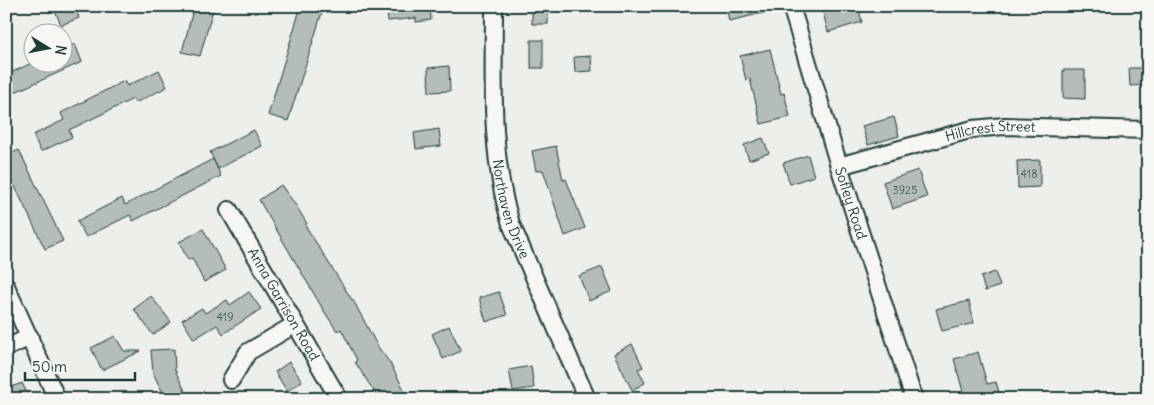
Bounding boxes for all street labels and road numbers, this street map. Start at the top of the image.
street label: Hillcrest Street [943,117,1036,145]
street label: Northaven Drive [489,158,534,261]
street label: Sofley Road [831,165,871,242]
street label: Anna Garrison Road [244,244,324,364]

